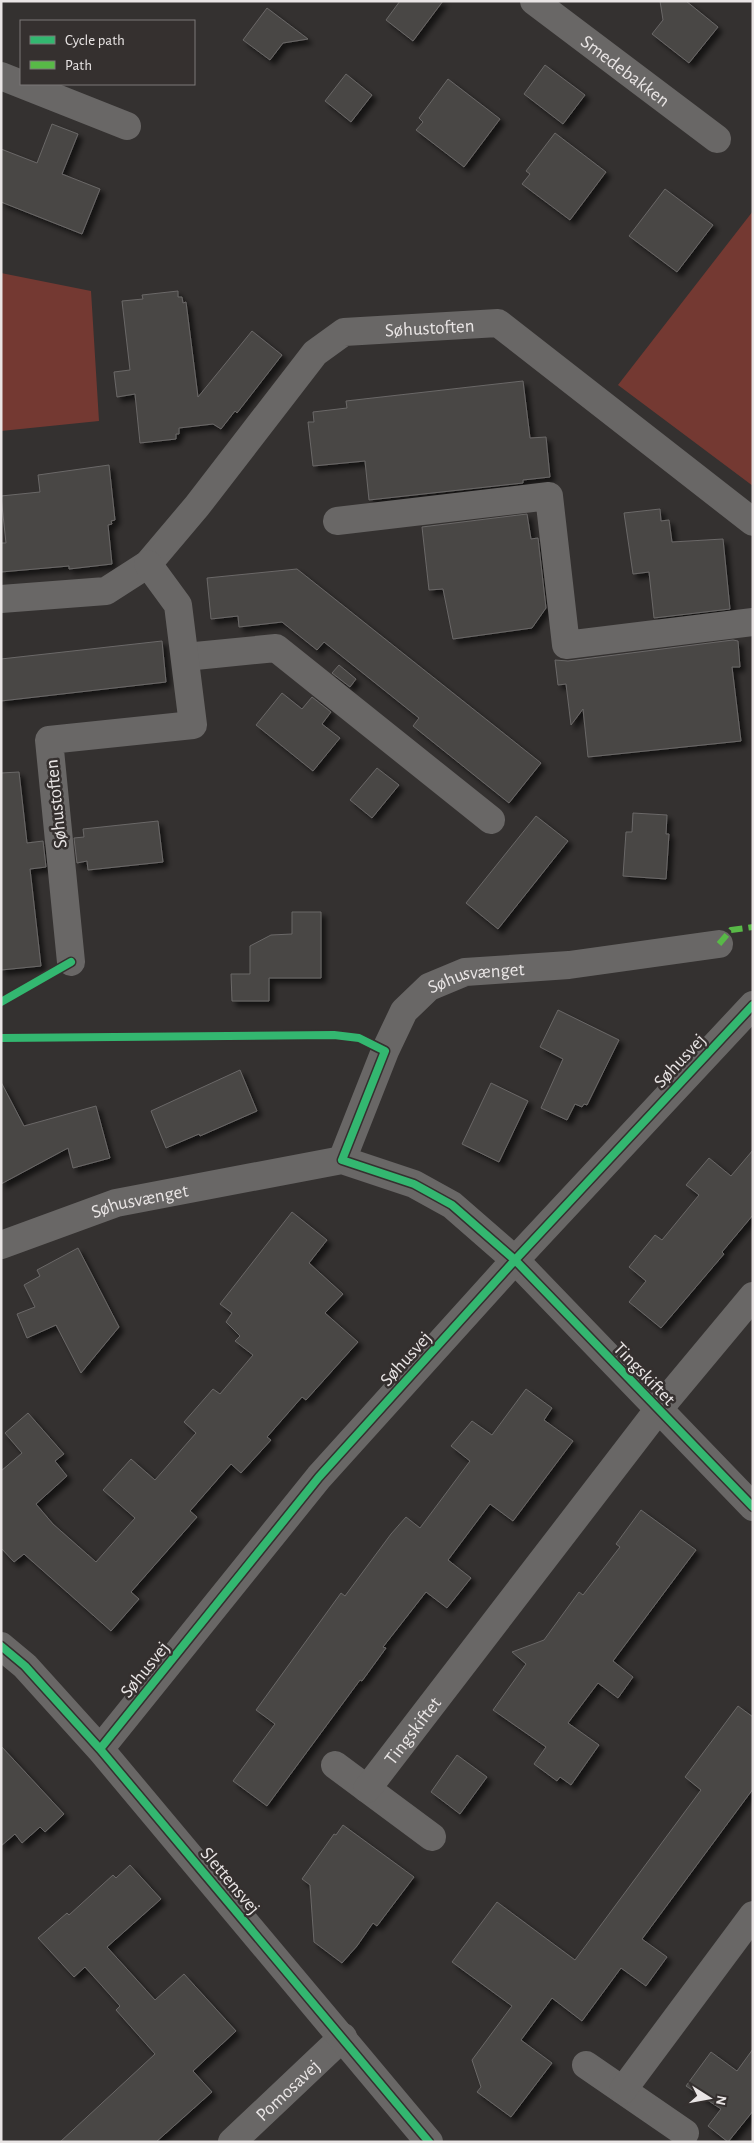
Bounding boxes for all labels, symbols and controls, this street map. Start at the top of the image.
legend [20,20,195,85]
street label: Smedebakken [577,32,673,111]
text: Cycle path [65,33,125,48]
text: Path [65,58,92,73]
street label: Søhustoften [384,316,475,341]
street label: Søhustoften [42,758,71,849]
street label: Søhusvænget [425,960,525,997]
street label: Søhusvej [651,1030,710,1092]
street label: Søhusvænget [89,1181,190,1222]
street label: Søhusvej [377,1328,435,1390]
street label: Tingskiftet [609,1339,678,1409]
street label: Søhusvej [117,1638,173,1702]
street label: Tingskiftet [381,1694,445,1769]
street label: Slettensvej [196,1844,263,1918]
street label: Pomosavej [253,2056,324,2125]
north arrow [684,2073,734,2123]
text: N [713,2094,729,2106]

